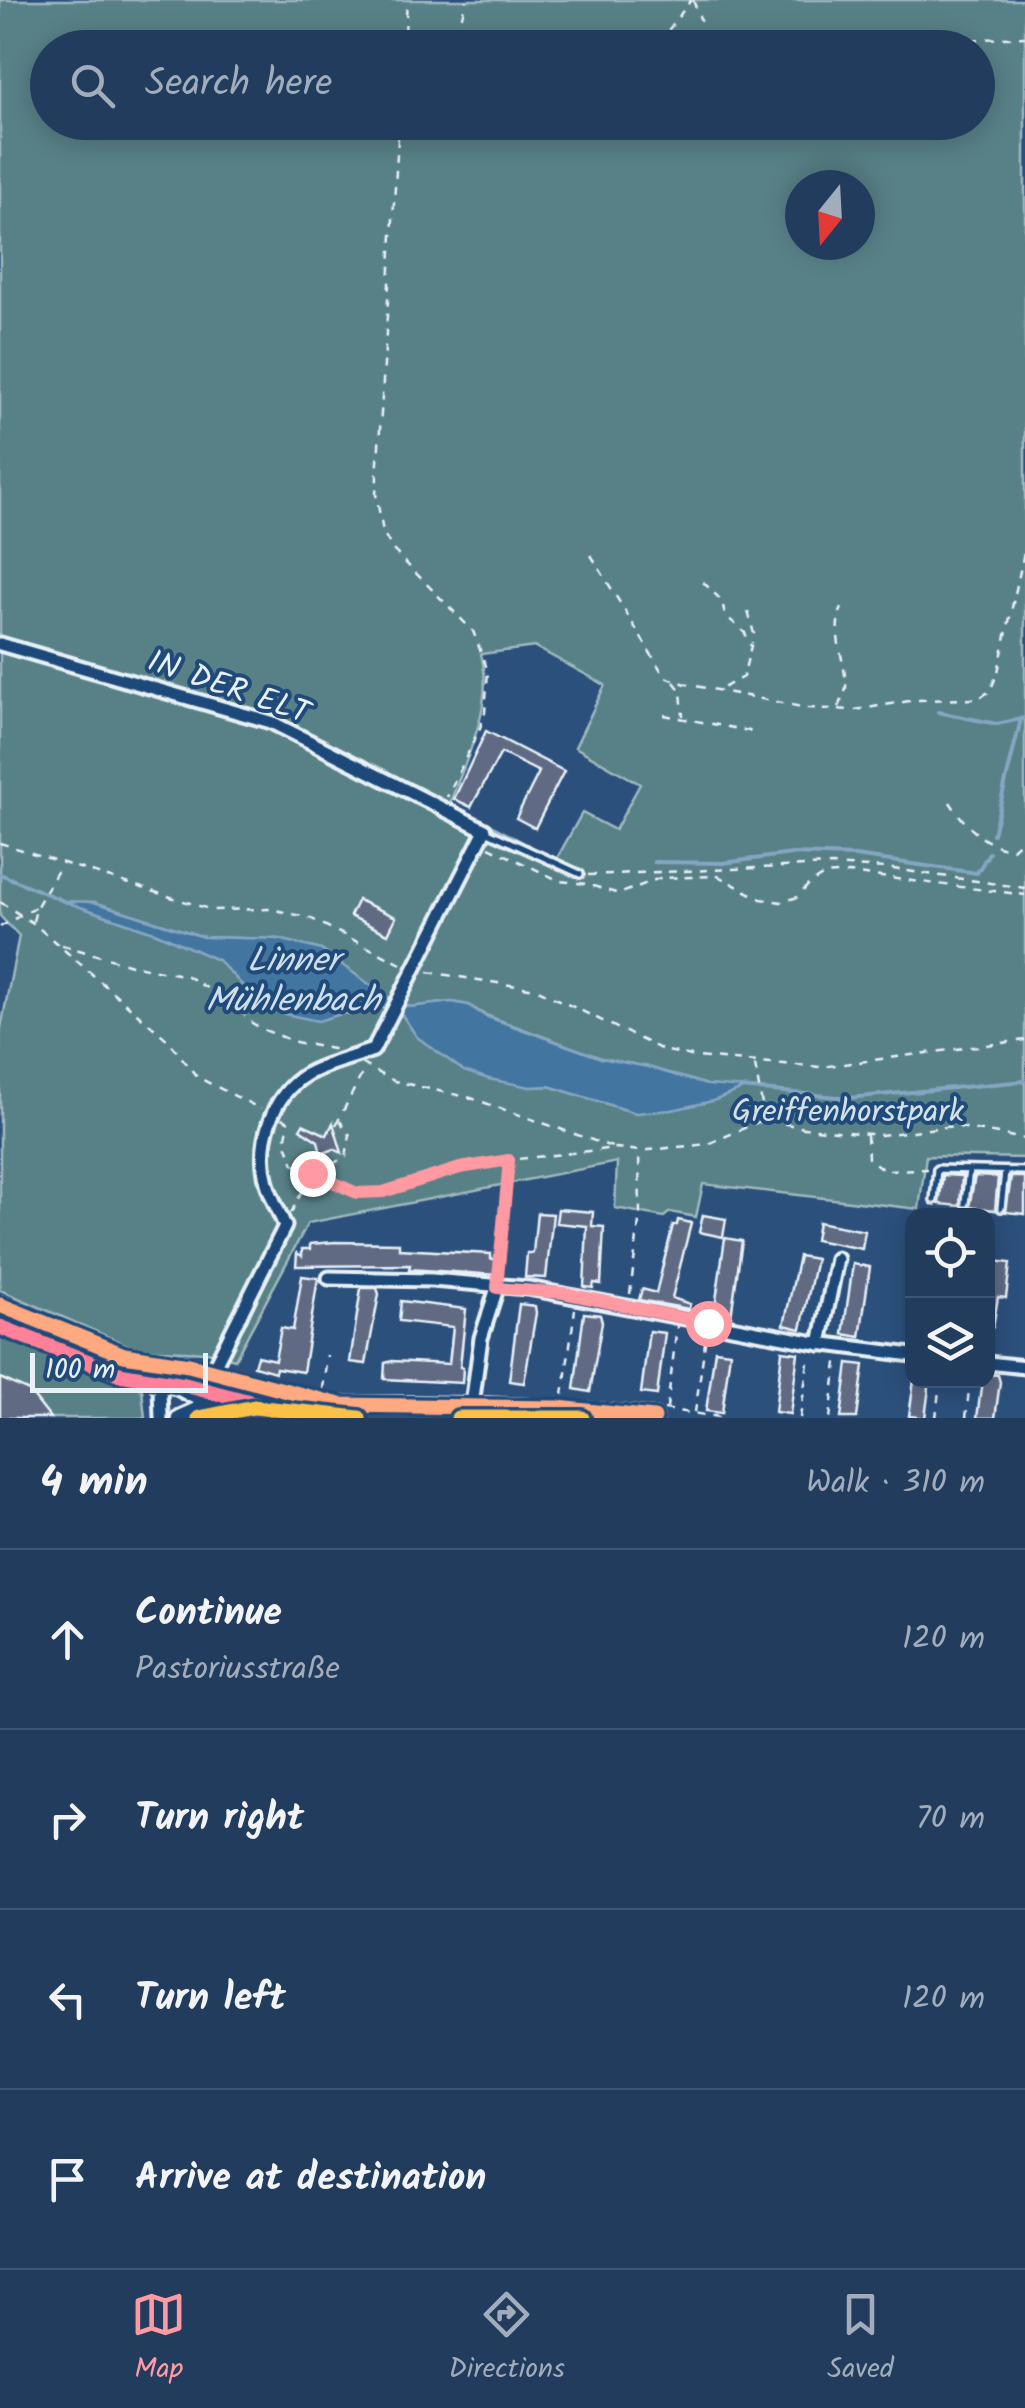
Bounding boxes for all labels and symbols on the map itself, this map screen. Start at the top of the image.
north arrow [785,170,875,260]
street label: IN DER ELT [140,637,319,741]
water label: Linner Mühlenbach [205,934,384,1030]
park label: Greiffenhorstpark [732,1087,965,1138]
route end [290,1151,336,1197]
route start [686,1301,732,1347]
scale bar [30,1348,208,1392]

